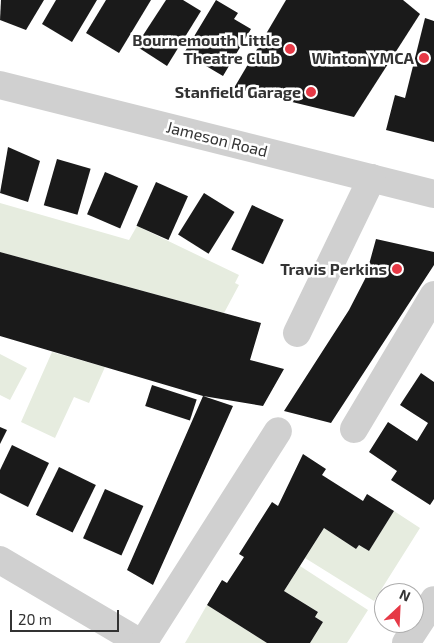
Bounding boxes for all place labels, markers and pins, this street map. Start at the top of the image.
place label: Bournemouth Little Theatre Club [132,30,280,68]
marker: Bournemouth Little Theatre Club [284,43,296,55]
place label: Winton YMCA [311,48,414,68]
marker: Winton YMCA [418,52,430,64]
place label: Stanfield Garage [175,82,301,102]
marker: Stanfield Garage [305,86,317,98]
place label: Travis Perkins [280,259,387,279]
marker: Travis Perkins [391,263,403,275]

